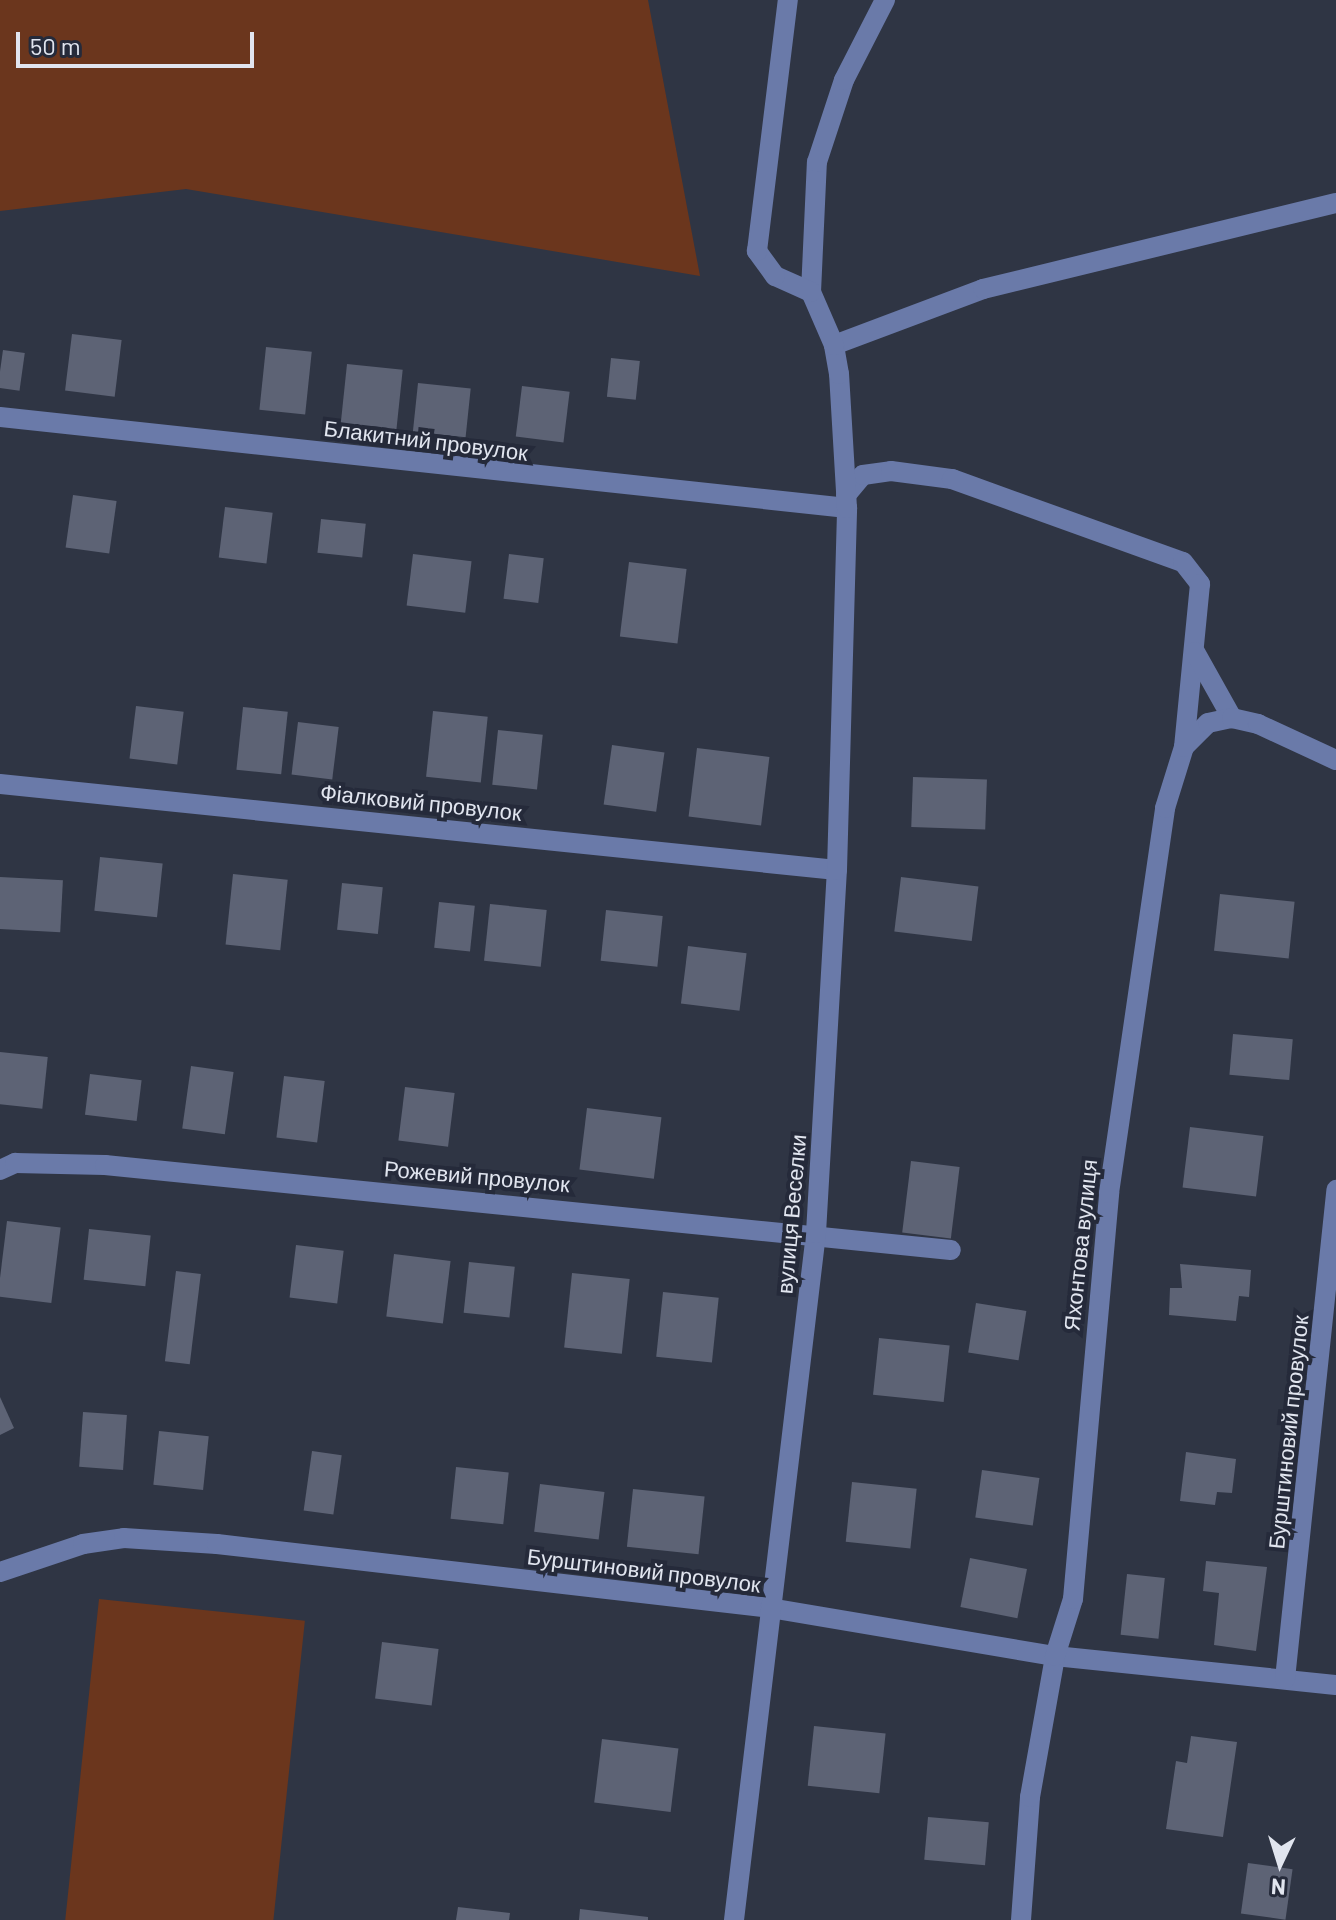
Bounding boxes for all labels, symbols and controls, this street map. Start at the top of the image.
scale bar [20,16,258,66]
text: 50 m [30,31,81,60]
street label: Блакитний провулок [322,414,530,466]
street label: Фіалковий провулок [319,778,523,826]
street label: вулиця Веселки [771,1133,811,1295]
street label: Рожевий провулок [383,1155,571,1197]
street label: Яхонтова вулиця [1058,1158,1102,1332]
street label: Бурштиновий провулок [1263,1314,1313,1550]
street label: Бурштиновий провулок [526,1543,762,1597]
north arrow [1240,1824,1320,1904]
text: N [1270,1874,1287,1901]

